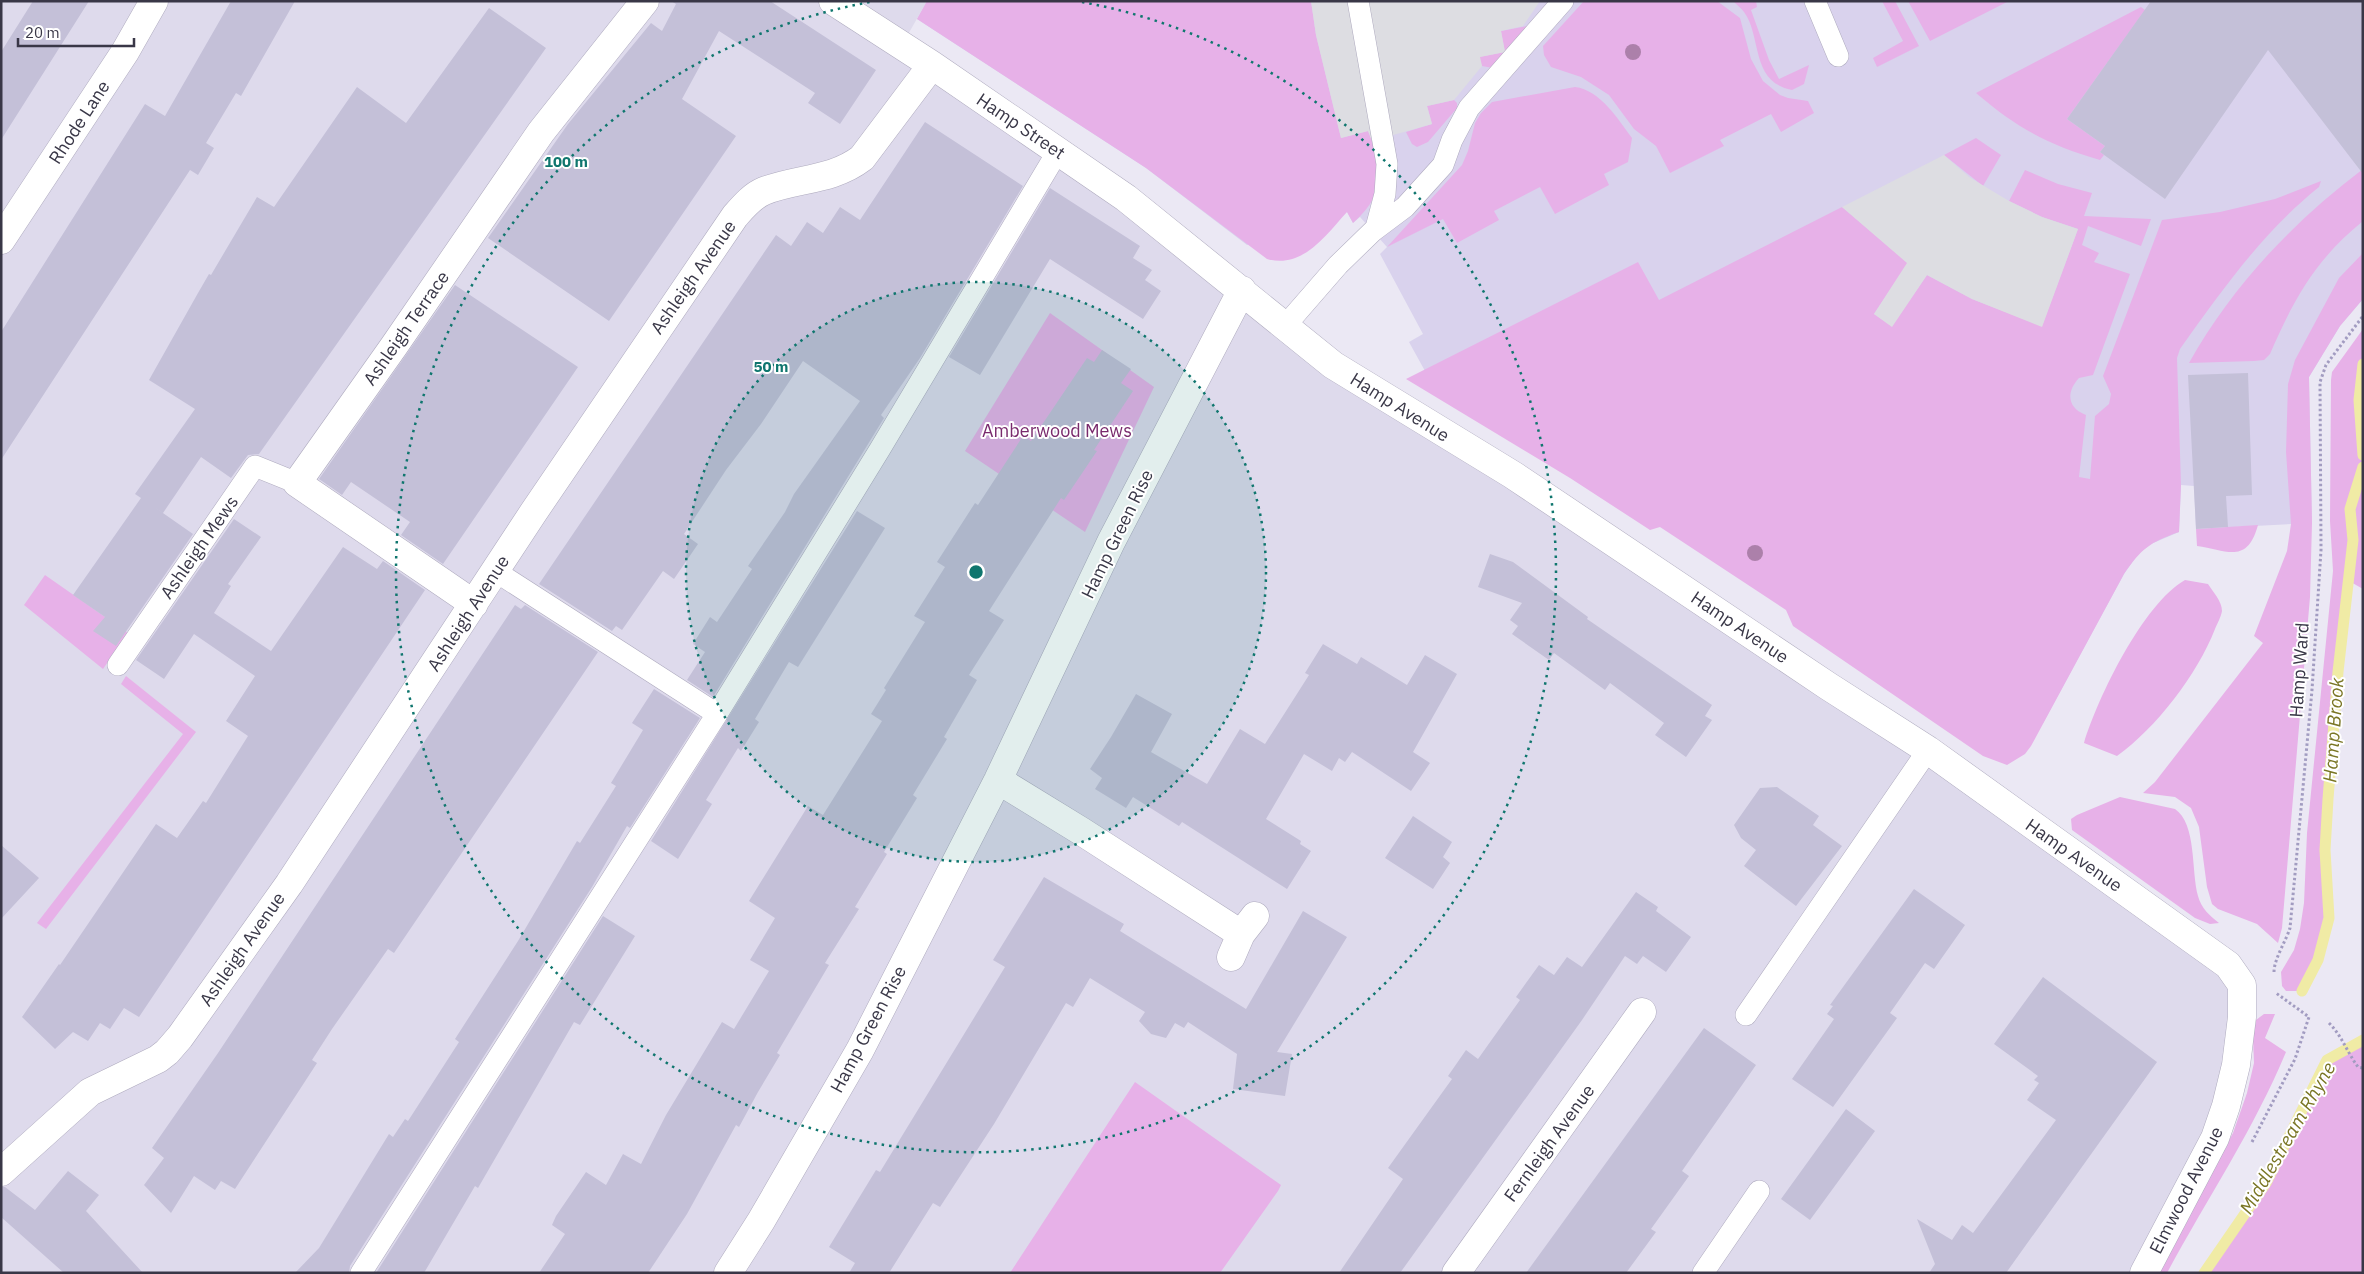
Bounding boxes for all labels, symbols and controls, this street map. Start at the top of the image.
scale bar [18,15,134,47]
text: 20 m [25,23,60,42]
street label: Rhode Lane [43,76,115,168]
street label: Hamp Street [972,88,1070,164]
text: 100 m [544,152,588,171]
street label: Ashleigh Avenue [645,215,741,338]
street label: Ashleigh Terrace [358,266,454,390]
text: 50 m [754,357,788,376]
street label: Hamp Avenue [1346,367,1454,447]
park label: Amberwood Mews [982,419,1132,442]
street label: Hamp Green Rise [1076,466,1158,602]
street label: Ashleigh Mews [155,491,243,603]
street label: Ashleigh Avenue [422,550,514,675]
centre of rings [967,563,985,581]
street label: Hamp Avenue [1687,586,1793,668]
street label: Hamp Ward [2284,622,2314,718]
water label: Hamp Brook [2317,676,2349,783]
street label: Hamp Avenue [2021,813,2127,897]
street label: Ashleigh Avenue [194,887,290,1010]
street label: Hamp Green Rise [825,961,911,1097]
water label: Middlestream Rhyne [2234,1057,2340,1218]
street label: Fernleigh Avenue [1499,1080,1599,1206]
street label: Elmwood Avenue [2144,1122,2228,1257]

